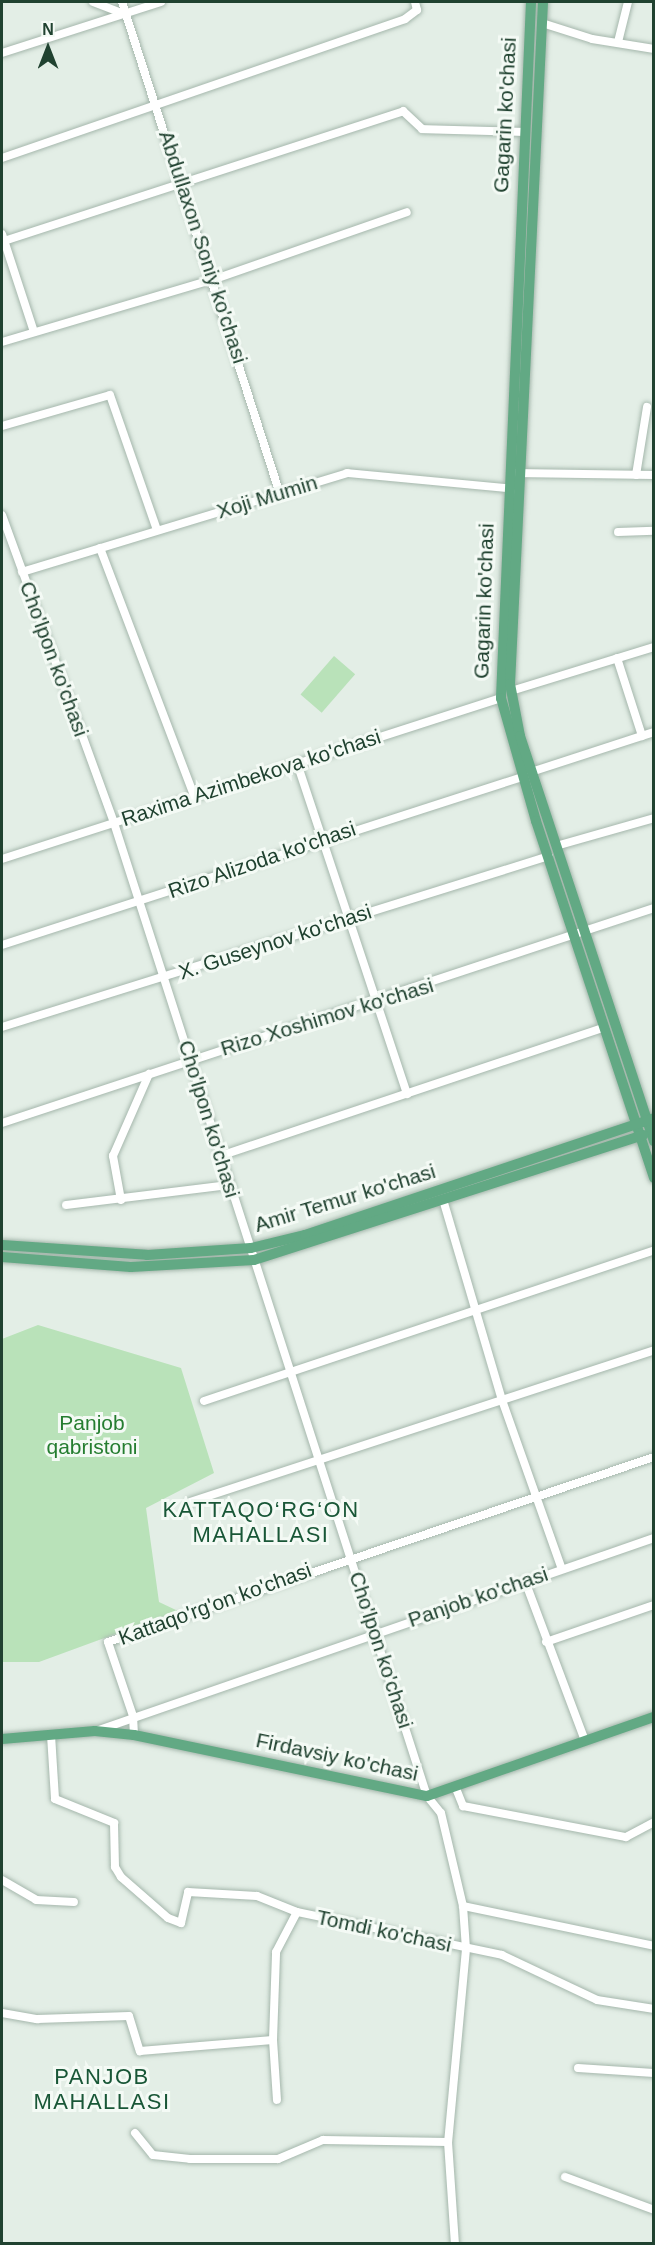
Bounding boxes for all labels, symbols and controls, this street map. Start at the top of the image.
north arrow [18,18,78,78]
text: N [42,21,54,38]
street label: Gagarin ko'chasi [488,37,522,193]
street label: Abdullaxon Soniy ko'chasi [153,127,253,367]
street label: Xoji Mumin [214,470,320,524]
street label: Gagarin ko'chasi [469,523,499,679]
street label: Cho'lpon ko'chasi [14,578,94,740]
street label: Raxima Azimbekova ko'chasi [118,724,384,832]
street label: Rizo Alizoda ko'chasi [164,816,360,904]
street label: X. Guseynov ko'chasi [175,899,375,985]
street label: Rizo Xoshimov ko'chasi [218,973,436,1061]
street label: Cho'lpon ko'chasi [173,1037,245,1201]
street label: Amir Temur ko'chasi [251,1158,439,1238]
park label: Panjob qabristoni [46,1410,138,1460]
district label: KATTAQO‘RG‘ON MAHALLASI [162,1496,360,1548]
street label: Kattaqo'rg'on ko'chasi [115,1557,315,1651]
street label: Panjob ko'chasi [405,1561,551,1633]
street label: Cho'lpon ko'chasi [344,1568,418,1732]
street label: Firdavsiy ko'chasi [254,1728,420,1786]
street label: Tomdi ko'chasi [314,1904,454,1958]
district label: PANJOB MAHALLASI [34,2063,170,2114]

